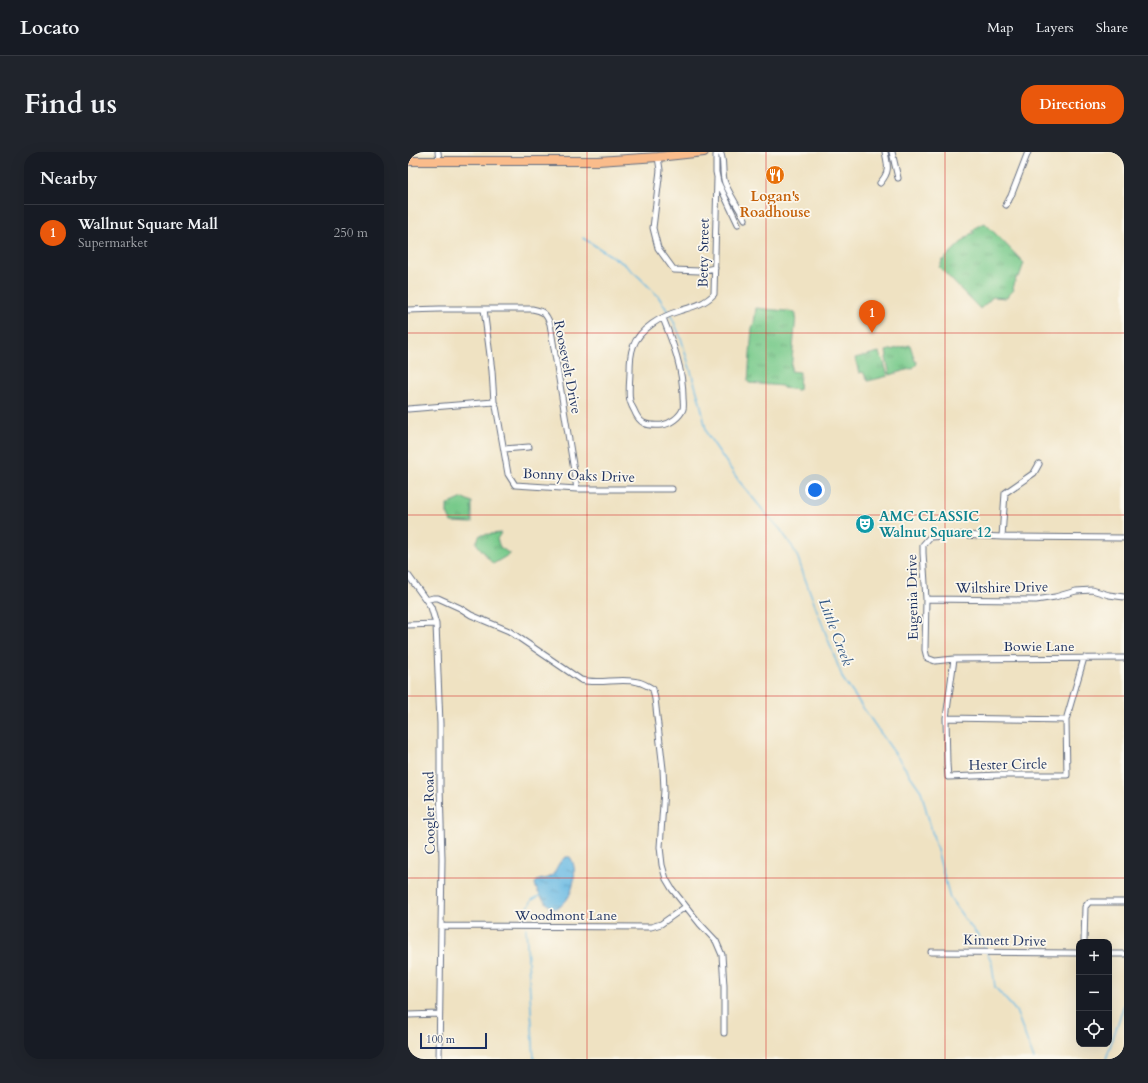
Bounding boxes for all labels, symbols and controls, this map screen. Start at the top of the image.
text: Locato [20,15,79,41]
text: Map [987,18,1014,37]
text: Layers [1036,18,1074,37]
text: Share [1096,18,1128,37]
text: Find us [24,85,117,123]
button: Directions [1021,85,1124,124]
restaurant icon: Logan's Roadhouse [764,164,786,186]
text: Nearby [40,167,97,190]
place label: Logan's Roadhouse [740,187,810,222]
text: Wallnut Square Mall [78,214,218,234]
street label: Betty Street [693,217,714,288]
text: 1 [50,224,56,242]
text: 250 m [334,224,368,242]
text: Supermarket [78,234,148,252]
pin: 1 [859,300,885,333]
street label: Roosevelt Drive [549,319,586,415]
street label: Bonny Oaks Drive [523,464,635,487]
your location [805,480,825,500]
place label: AMC CLASSIC Walnut Square 12 [878,507,991,542]
theatre icon: AMC CLASSIC Walnut Square 12 [854,513,876,535]
street label: Eugenia Drive [902,554,923,640]
street label: Wiltshire Drive [954,577,1049,598]
water label: Little Creek [814,595,858,669]
street label: Bowie Lane [1003,637,1075,656]
street label: Hester Circle [969,754,1047,775]
street label: Coogler Road [419,771,440,855]
street label: Woodmont Lane [514,906,617,925]
street label: Kinnett Drive [963,930,1047,951]
map controls [1076,939,1112,1047]
button: + [1076,939,1112,975]
button: − [1076,975,1112,1011]
button: locate [1076,1011,1112,1047]
scale bar [420,1031,487,1050]
text: 100 m [426,1032,455,1047]

